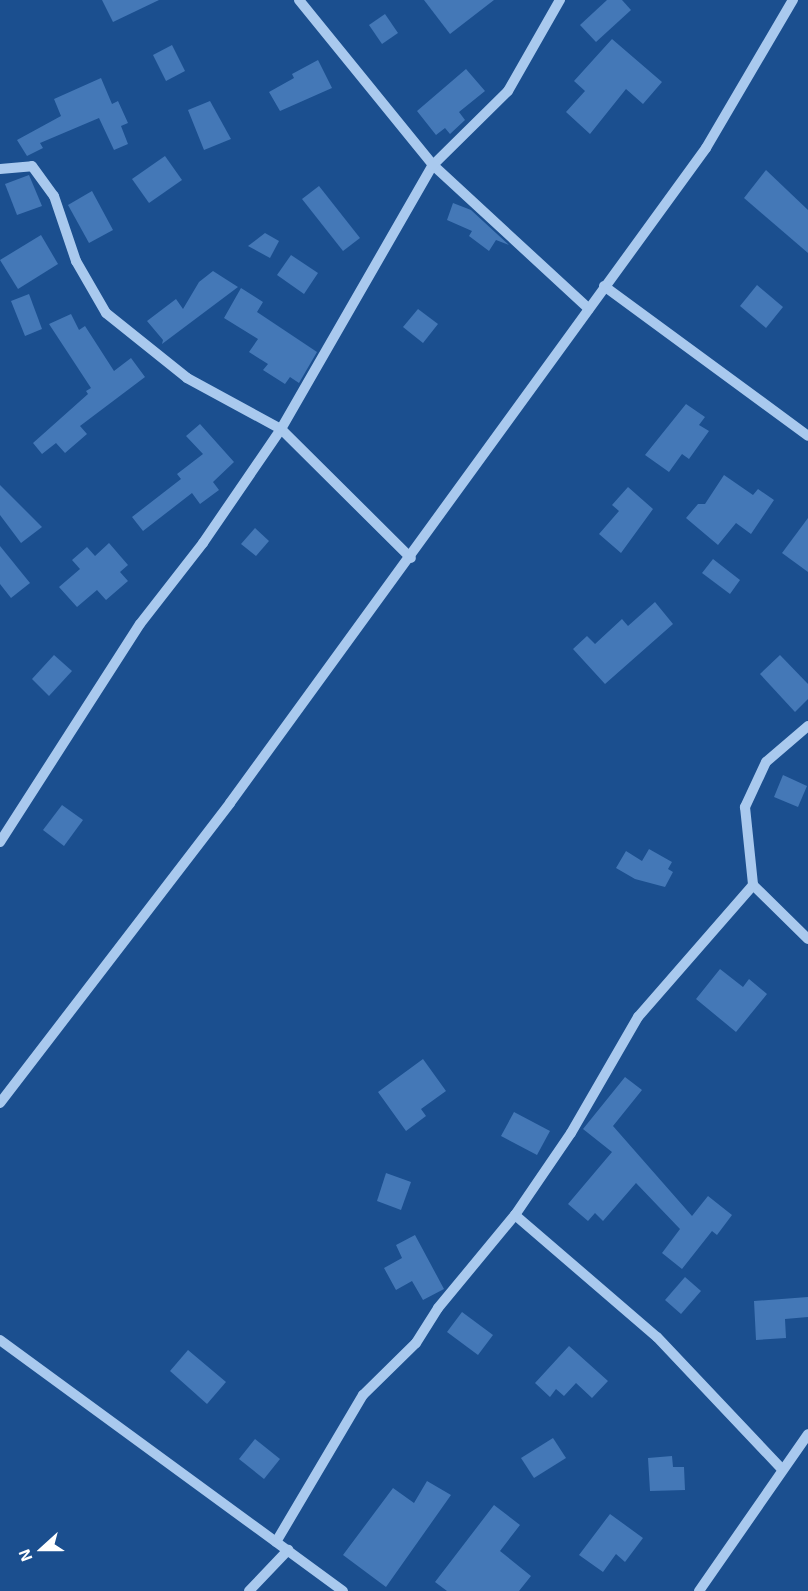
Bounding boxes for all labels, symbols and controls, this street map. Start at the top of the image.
north arrow [12,1519,72,1579]
text: N [14,1547,36,1564]

